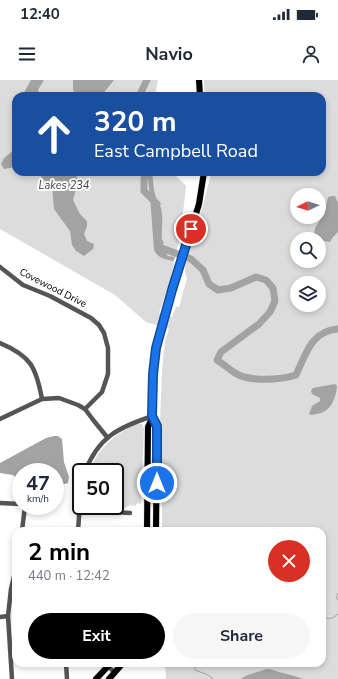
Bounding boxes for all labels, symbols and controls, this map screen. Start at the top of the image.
text: 12:40 [20,4,60,24]
text: Navio [145,42,193,66]
icon: menu [16,43,38,65]
icon: person [300,43,322,65]
text: 320 m [94,103,177,141]
icon: ahead [28,108,80,160]
text: East Campbell Road [94,139,258,163]
water label: Lakes 234 [39,178,90,193]
north arrow [290,188,326,224]
map controls [290,188,326,312]
pin [174,212,208,246]
icon: arrive [180,218,202,240]
button: search [290,232,326,268]
street label: Covewood Drive [17,265,89,311]
button: layers [290,276,326,312]
position arrow [136,462,178,504]
speed limit sign: 50 [72,463,124,515]
text: 47 [26,470,50,497]
text: km/h [27,492,49,506]
text: 2 min [28,536,90,568]
button: close [268,540,310,582]
text: 440 m · 12:42 [28,567,110,585]
button: Exit [28,613,165,659]
button: Share [173,613,310,659]

